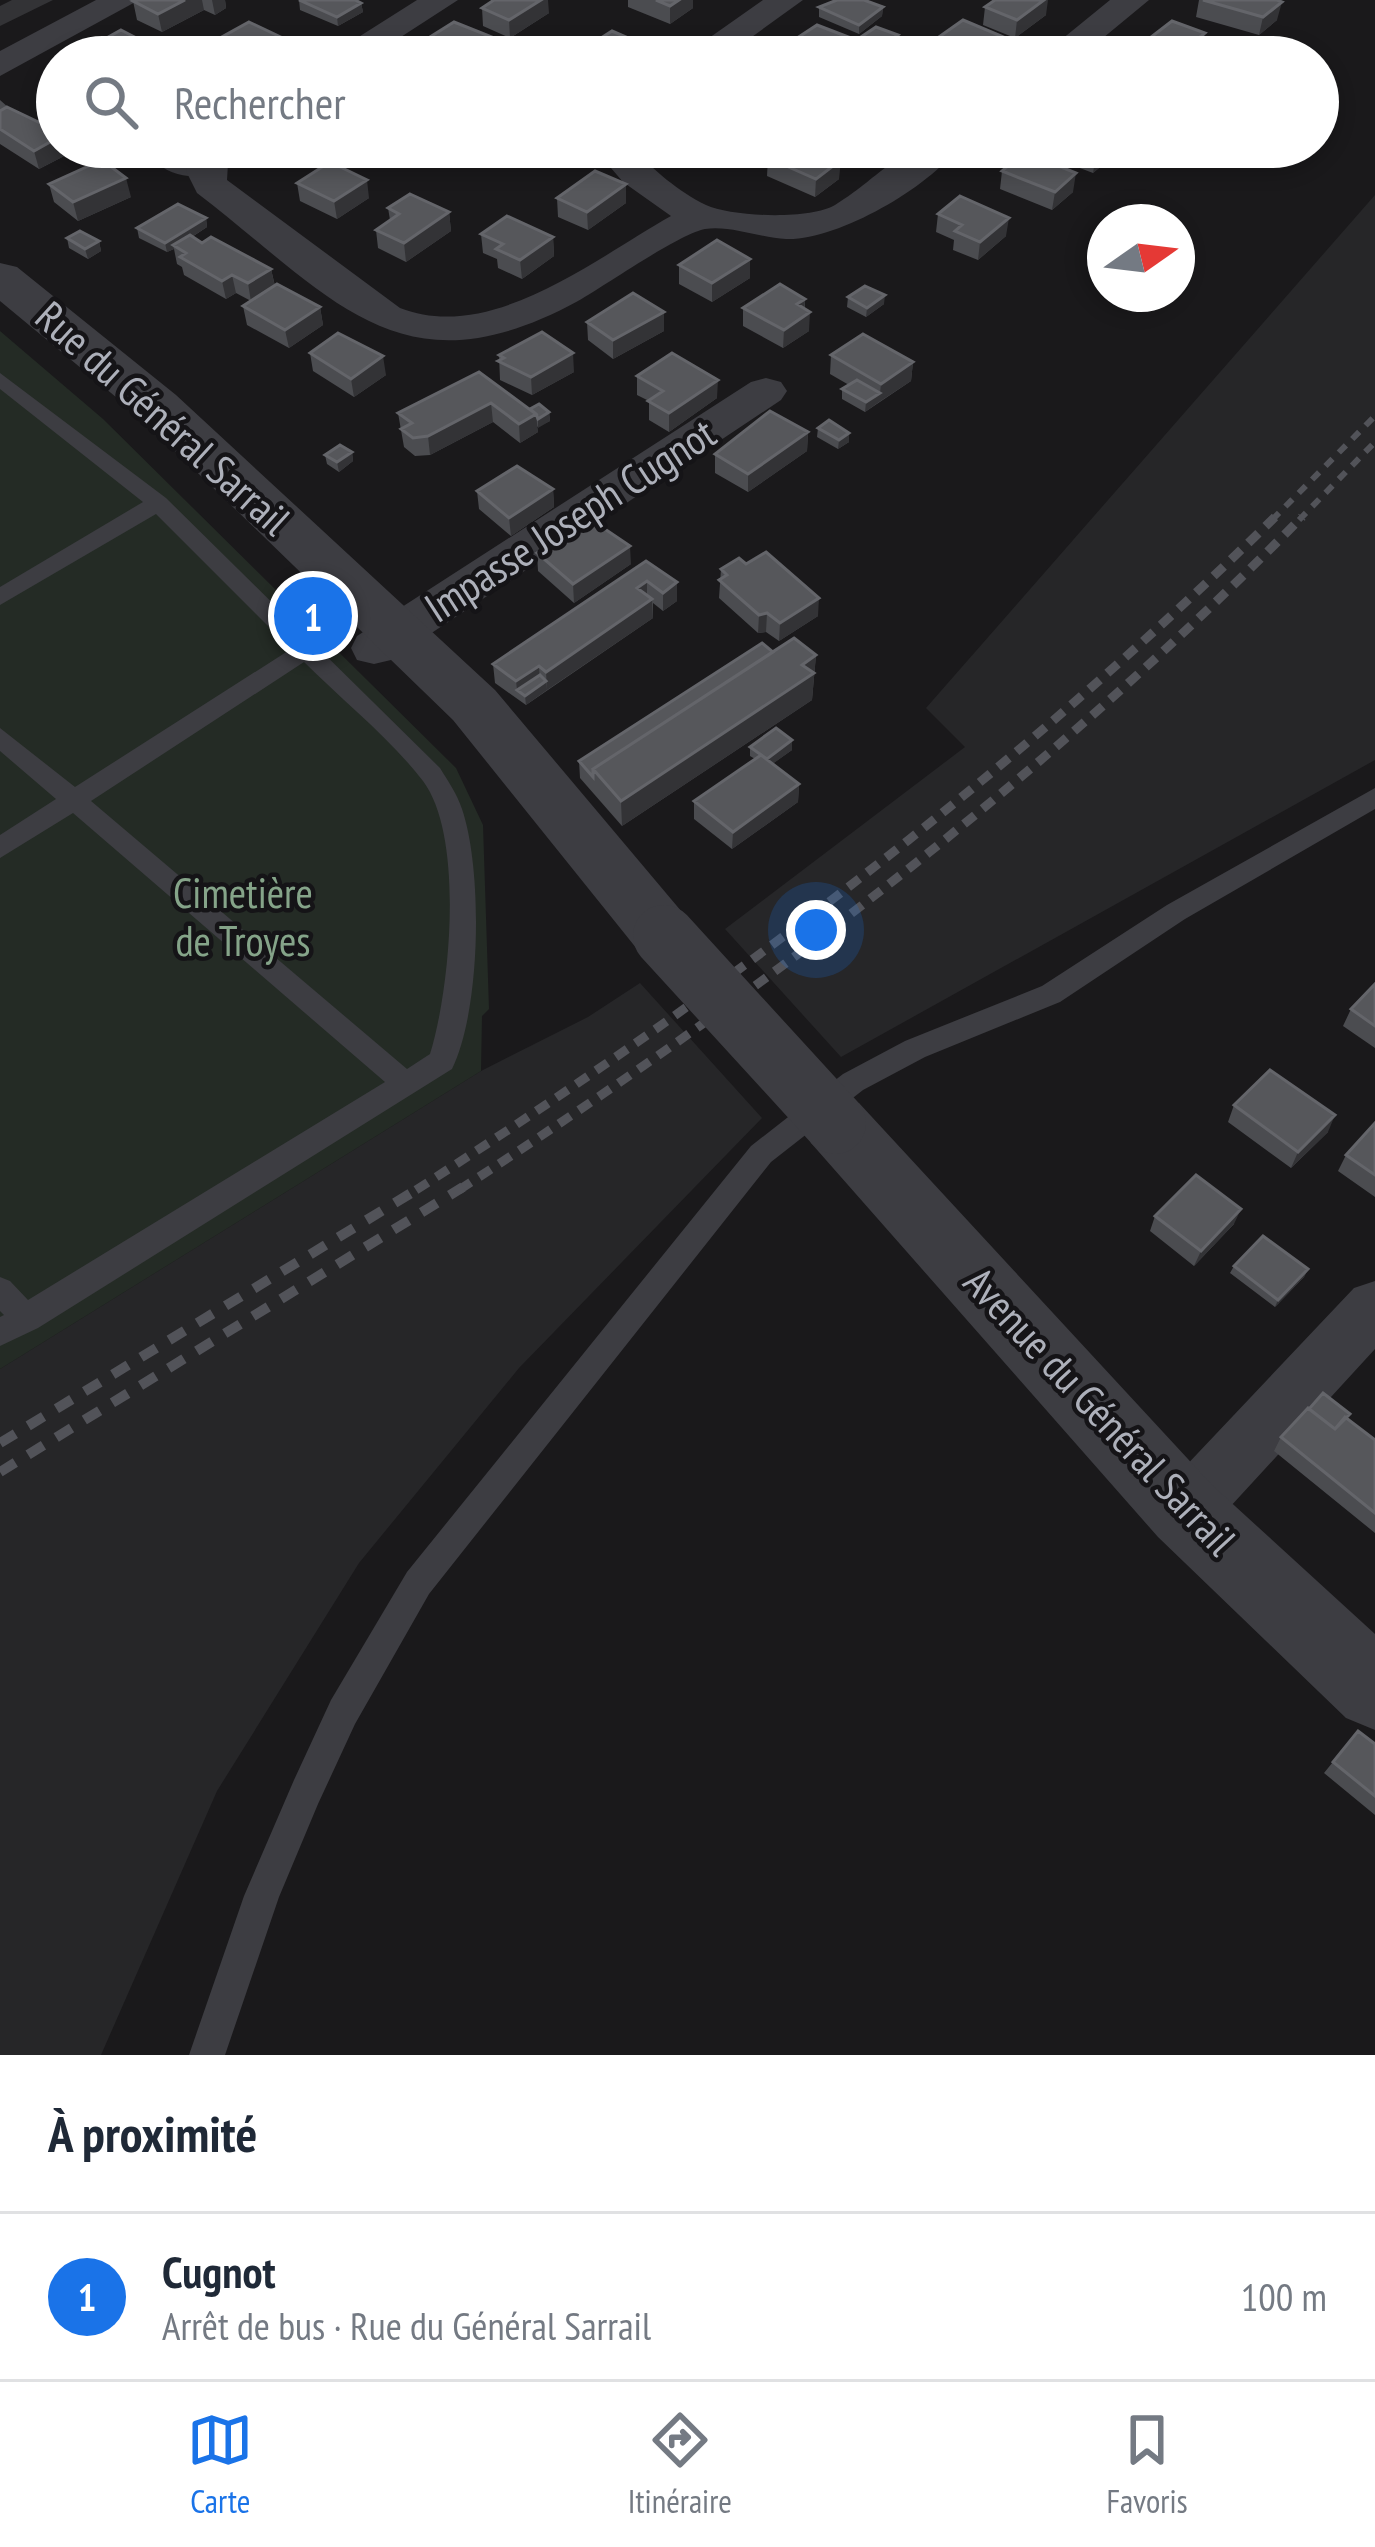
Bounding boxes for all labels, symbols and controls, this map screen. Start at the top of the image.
search box [36,36,1339,168]
icon: search [78,69,144,135]
text: Rechercher [174,73,346,131]
north arrow [1087,204,1195,312]
street label: Rue du Général Sarrail [24,289,302,547]
street label: Impasse Joseph Cugnot [414,405,726,634]
pin: 1 [274,571,352,661]
park label: Cimetière de Troyes [173,865,313,968]
your location [786,900,846,960]
street label: Avenue du Général Sarrail [952,1255,1248,1567]
text: À proximité [48,2100,257,2166]
text: Cugnot [162,2242,276,2300]
text: 1 [78,2271,96,2322]
text: 100 m [1241,2271,1327,2322]
text: Arrêt de bus · Rue du Général Sarrail [162,2300,651,2351]
tab: Carte [187,2407,253,2522]
tab: Itinéraire [628,2407,732,2522]
tab: Favoris [1106,2407,1188,2522]

